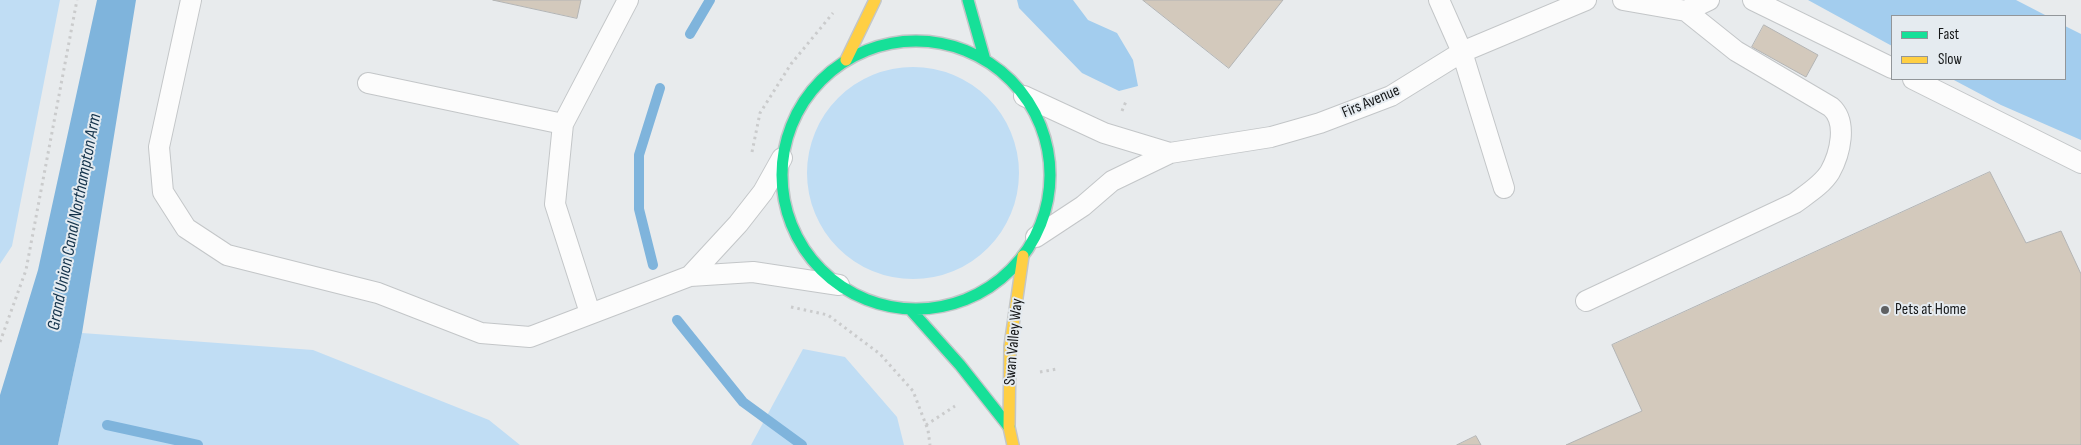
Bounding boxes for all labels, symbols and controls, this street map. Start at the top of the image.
legend [1891,15,2066,80]
text: Fast [1938,25,1959,44]
text: Slow [1938,50,1962,69]
street label: Firs Avenue [1339,81,1403,123]
water label: Grand Union Canal Northampton Arm [43,112,107,332]
street label: Swan Valley Way [1001,298,1027,386]
place label: Pets at Home [1895,300,1966,320]
marker: Pets at Home [1879,304,1891,316]

